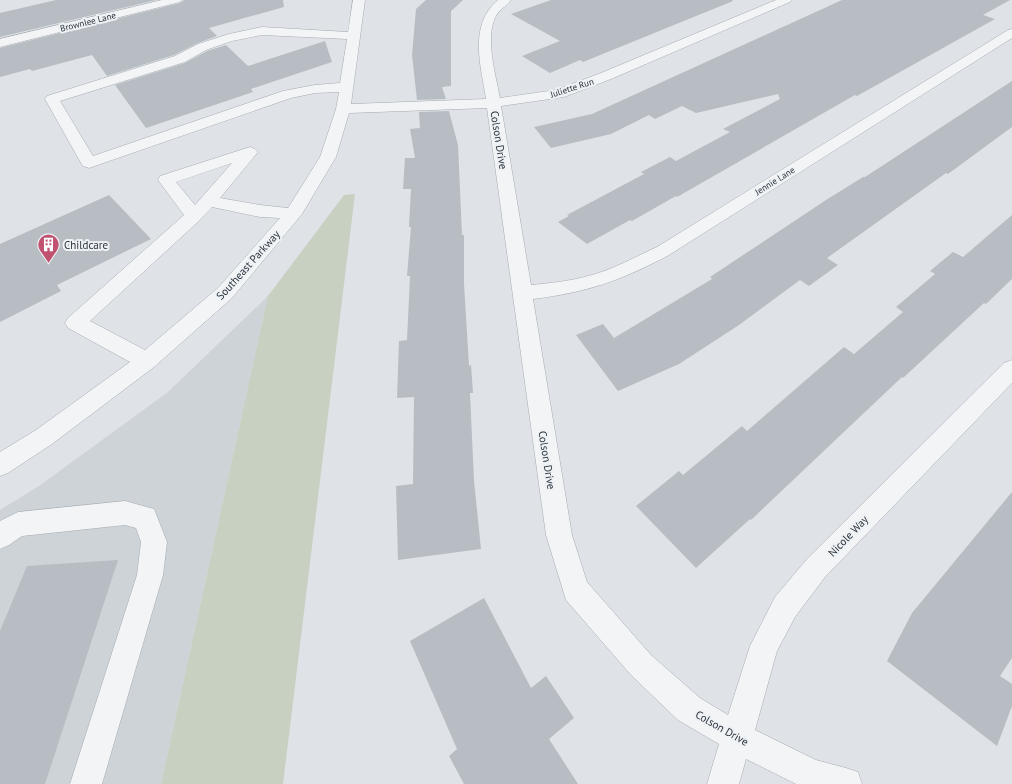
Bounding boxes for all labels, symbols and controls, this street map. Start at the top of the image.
street label: Brownlee Lane [59,9,117,34]
street label: Juliette Run [548,75,595,100]
street label: Colson Drive [487,110,511,171]
street label: Jennie Lane [752,164,797,198]
street label: Southeast Parkway [213,227,283,303]
building icon: Childcare [36,232,62,265]
place label: Childcare [64,238,109,252]
street label: Colson Drive [535,430,559,491]
street label: Nicole Way [825,512,872,559]
street label: Colson Drive [693,707,751,749]

